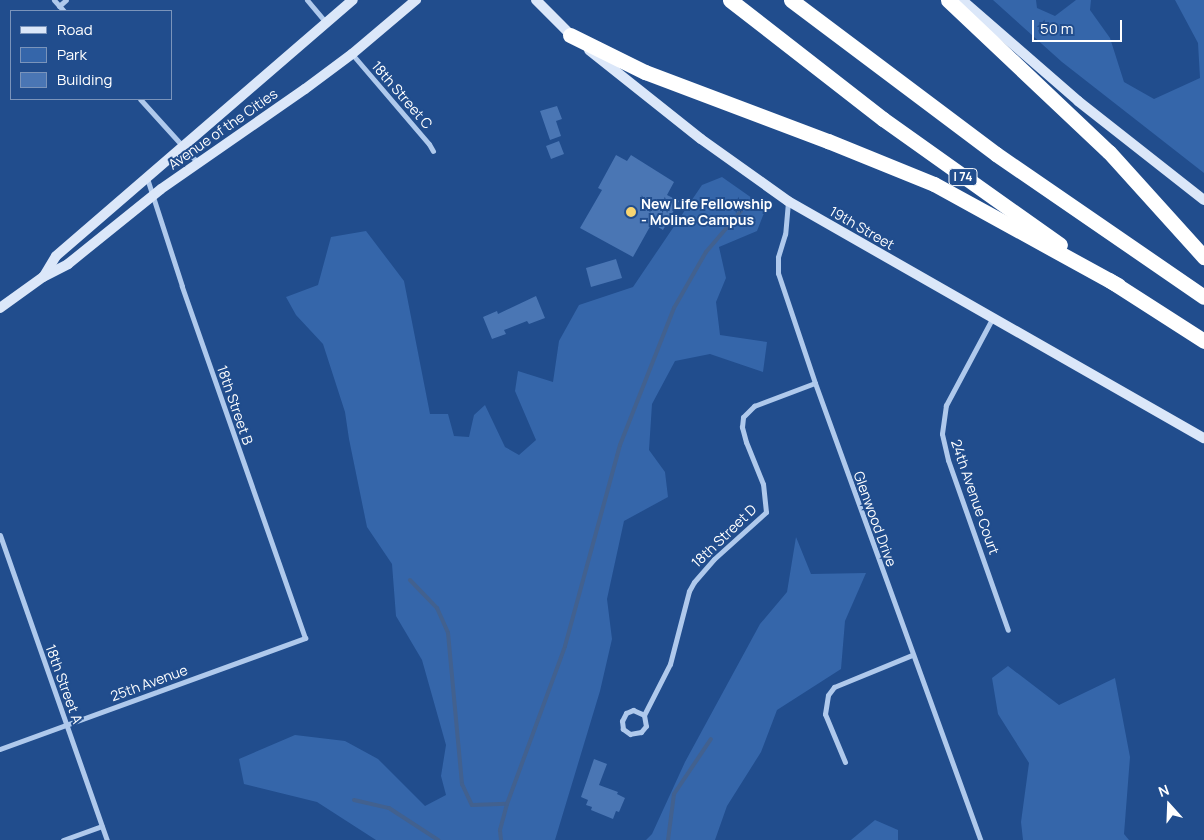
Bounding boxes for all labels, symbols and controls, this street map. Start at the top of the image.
legend [10,10,172,100]
scale bar [1034,10,1124,42]
text: 50 m [1040,18,1074,39]
text: Road [57,19,93,40]
text: Park [57,44,87,65]
street label: 18th Street C [368,58,436,132]
text: Building [57,69,112,90]
street label: Avenue of the Cities [165,85,281,173]
road number: I 74 [948,168,978,186]
place label: New Life Fellowship - Moline Campus [641,196,772,228]
street label: 19th Street [827,203,897,253]
marker: New Life Fellowship - Moline Campus [625,206,637,218]
street label: 18th Street B [214,363,256,447]
street label: 24th Avenue Court [947,437,1003,557]
street label: Glenwood Drive [850,469,900,569]
street label: 18th Street D [688,501,760,571]
street label: 18th Street A [42,642,86,726]
street label: 25th Avenue [108,661,190,705]
north arrow [1144,780,1194,830]
text: N [1156,780,1172,801]

